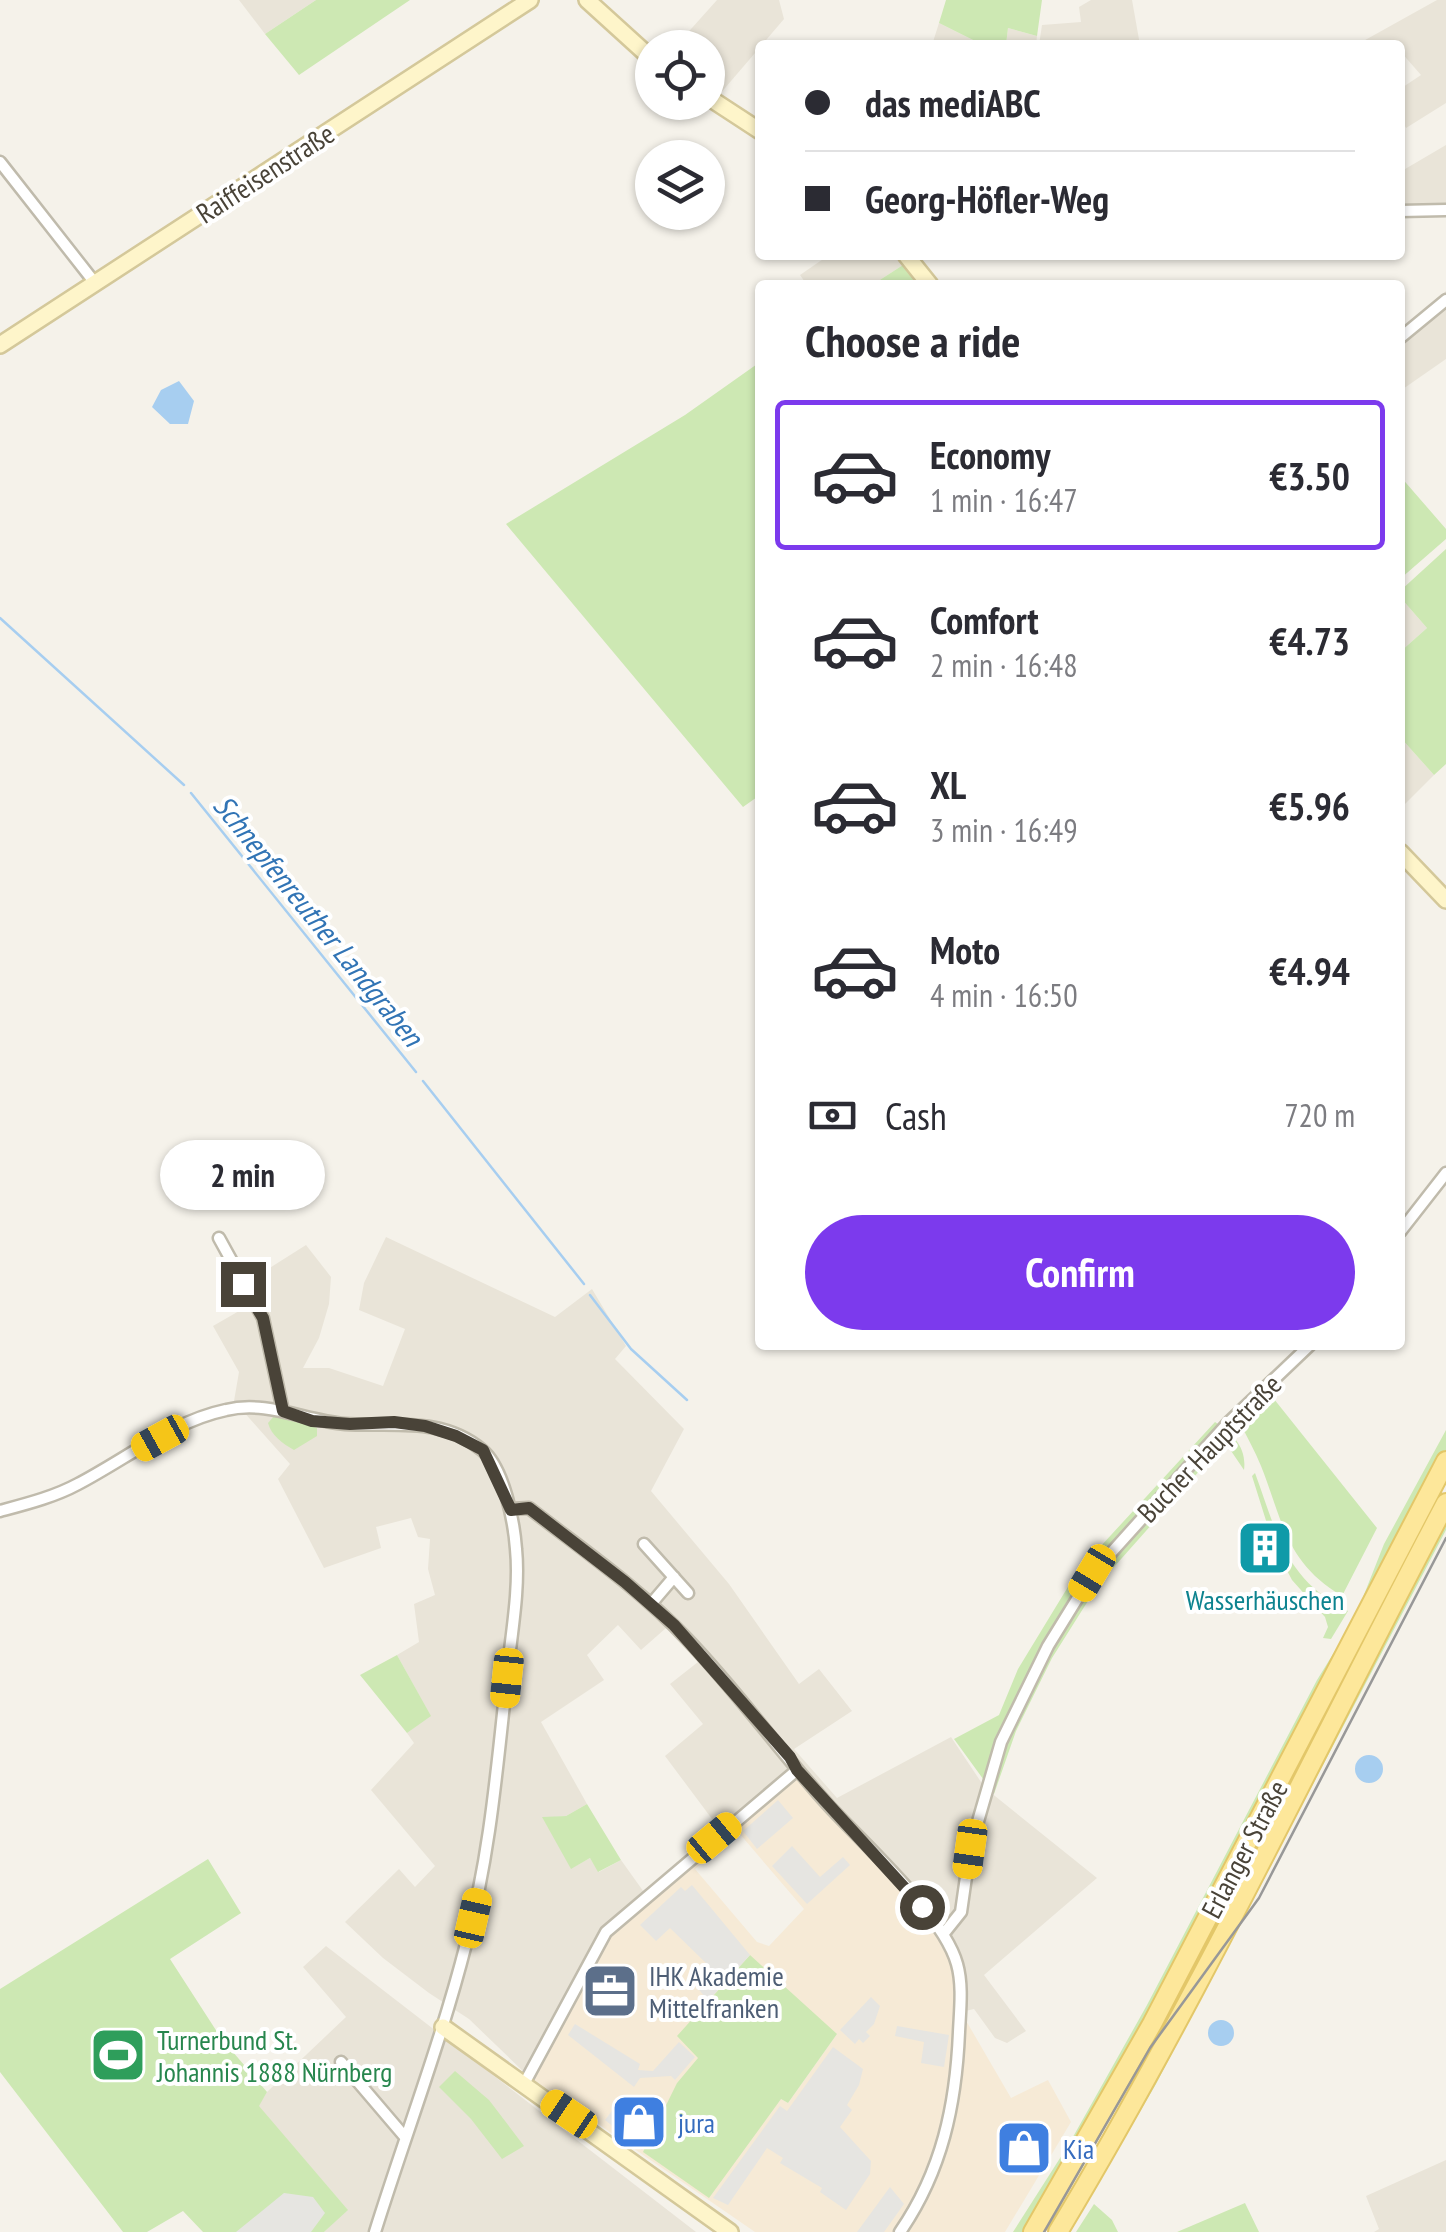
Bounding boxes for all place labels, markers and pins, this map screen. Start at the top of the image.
building icon: Wasserhäuschen [1235,1518,1295,1578]
place label: Wasserhäuschen [1186,1581,1344,1618]
place label: IHK Akademie Mittelfranken [649,1957,784,2026]
office icon: IHK Akademie Mittelfranken [580,1961,640,2021]
place label: Turnerbund St. Johannis 1888 Nürnberg [156,2021,392,2090]
sports icon: Turnerbund St. Johannis 1888 Nürnberg [88,2025,148,2085]
shop icon: jura [609,2092,669,2152]
place label: jura [678,2104,715,2141]
shop icon: Kia [994,2118,1054,2178]
place label: Kia [1063,2130,1094,2167]

